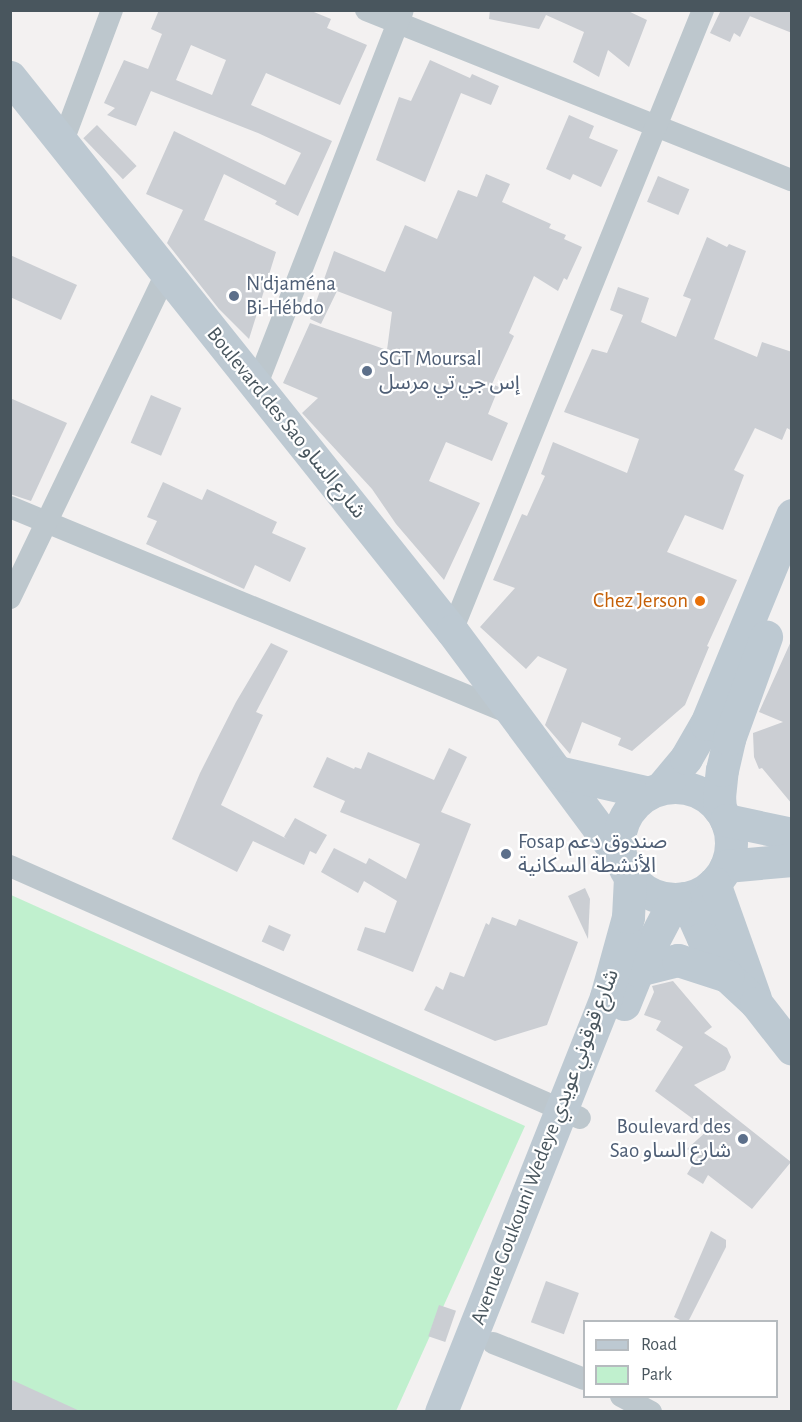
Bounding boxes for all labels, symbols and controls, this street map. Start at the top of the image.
place label: N'djaména Bi-Hébdo [246,271,336,321]
marker: N'djaména Bi-Hébdo [227,289,241,303]
street label: Boulevard des Sao شارع الساو [201,322,371,524]
place label: SGT Moursal إس جي تي مرسل [379,346,520,396]
marker: SGT Moursal إس جي تي مرسل [360,364,374,378]
place label: Chez Jerson [593,588,688,614]
marker: Chez Jerson [693,594,707,608]
place label: Fosap صندوق دعم الأنشطة السكانية [518,829,667,879]
marker: Fosap صندوق دعم الأنشطة السكانية [499,847,513,861]
street label: Avenue Goukouni Wedeye شارع قوقوني عويدي [465,966,625,1328]
place label: Boulevard des Sao شارع الساو [610,1114,731,1164]
marker: Boulevard des Sao شارع الساو [736,1132,750,1146]
legend [583,1320,778,1398]
text: Road [641,1336,677,1354]
text: Park [641,1366,672,1384]

